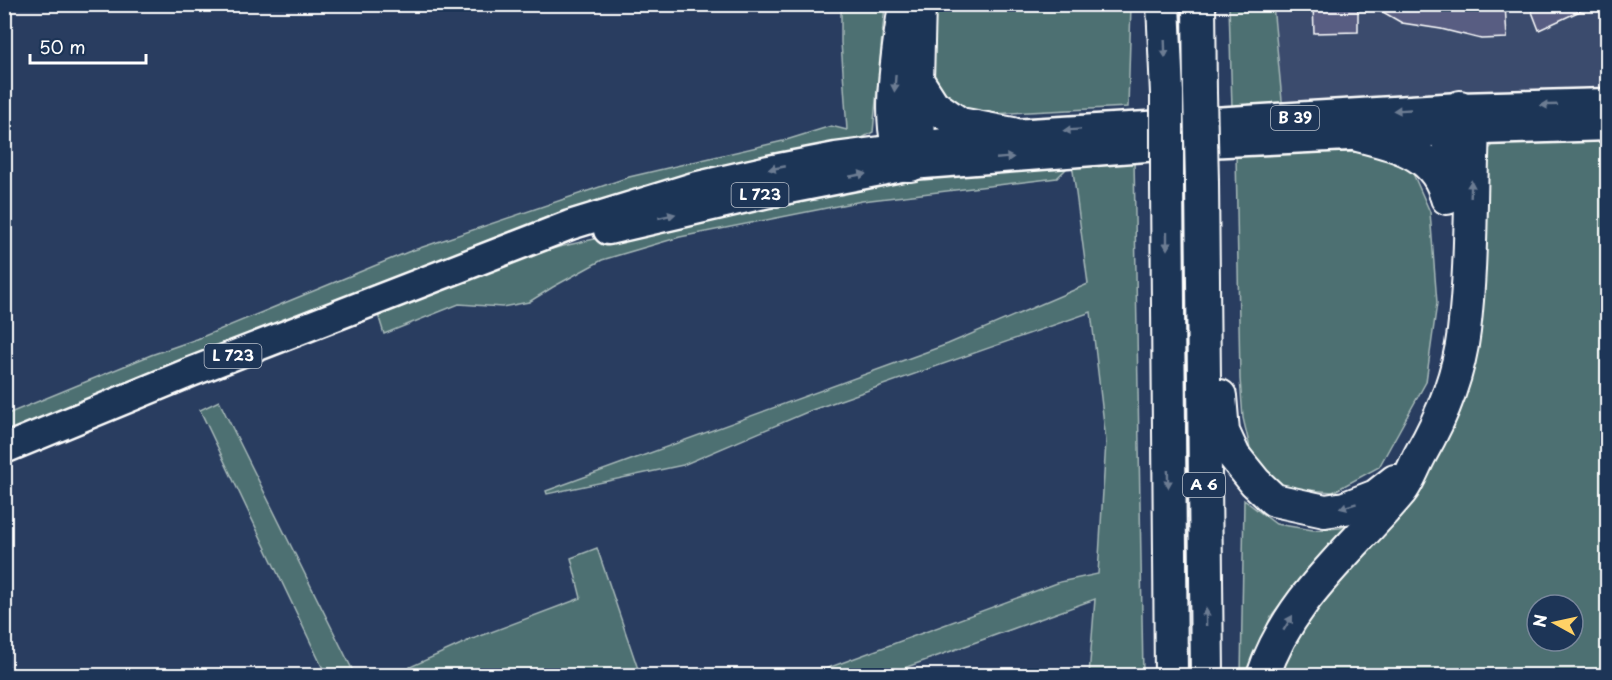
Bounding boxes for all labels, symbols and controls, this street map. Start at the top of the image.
scale bar [30,27,146,65]
text: 50 m [39,33,86,60]
one-way arrow [1160,40,1170,59]
one-way arrow [891,74,900,93]
one-way arrow [1540,100,1559,109]
road number: B 39 [1271,106,1319,130]
one-way arrow [1392,106,1411,115]
one-way arrow [1063,125,1082,135]
one-way arrow [996,153,1015,163]
one-way arrow [767,164,786,173]
one-way arrow [848,170,867,179]
one-way arrow [1466,179,1475,198]
road number: L 723 [732,183,789,207]
one-way arrow [658,211,676,221]
one-way arrow [1162,232,1172,251]
road number: L 723 [204,344,262,368]
one-way arrow [1164,469,1173,488]
road number: A 6 [1183,473,1225,497]
one-way arrow [1339,502,1357,511]
north arrow [1525,593,1585,653]
one-way arrow [1202,608,1211,627]
text: N [1526,613,1552,629]
one-way arrow [1282,615,1293,631]

